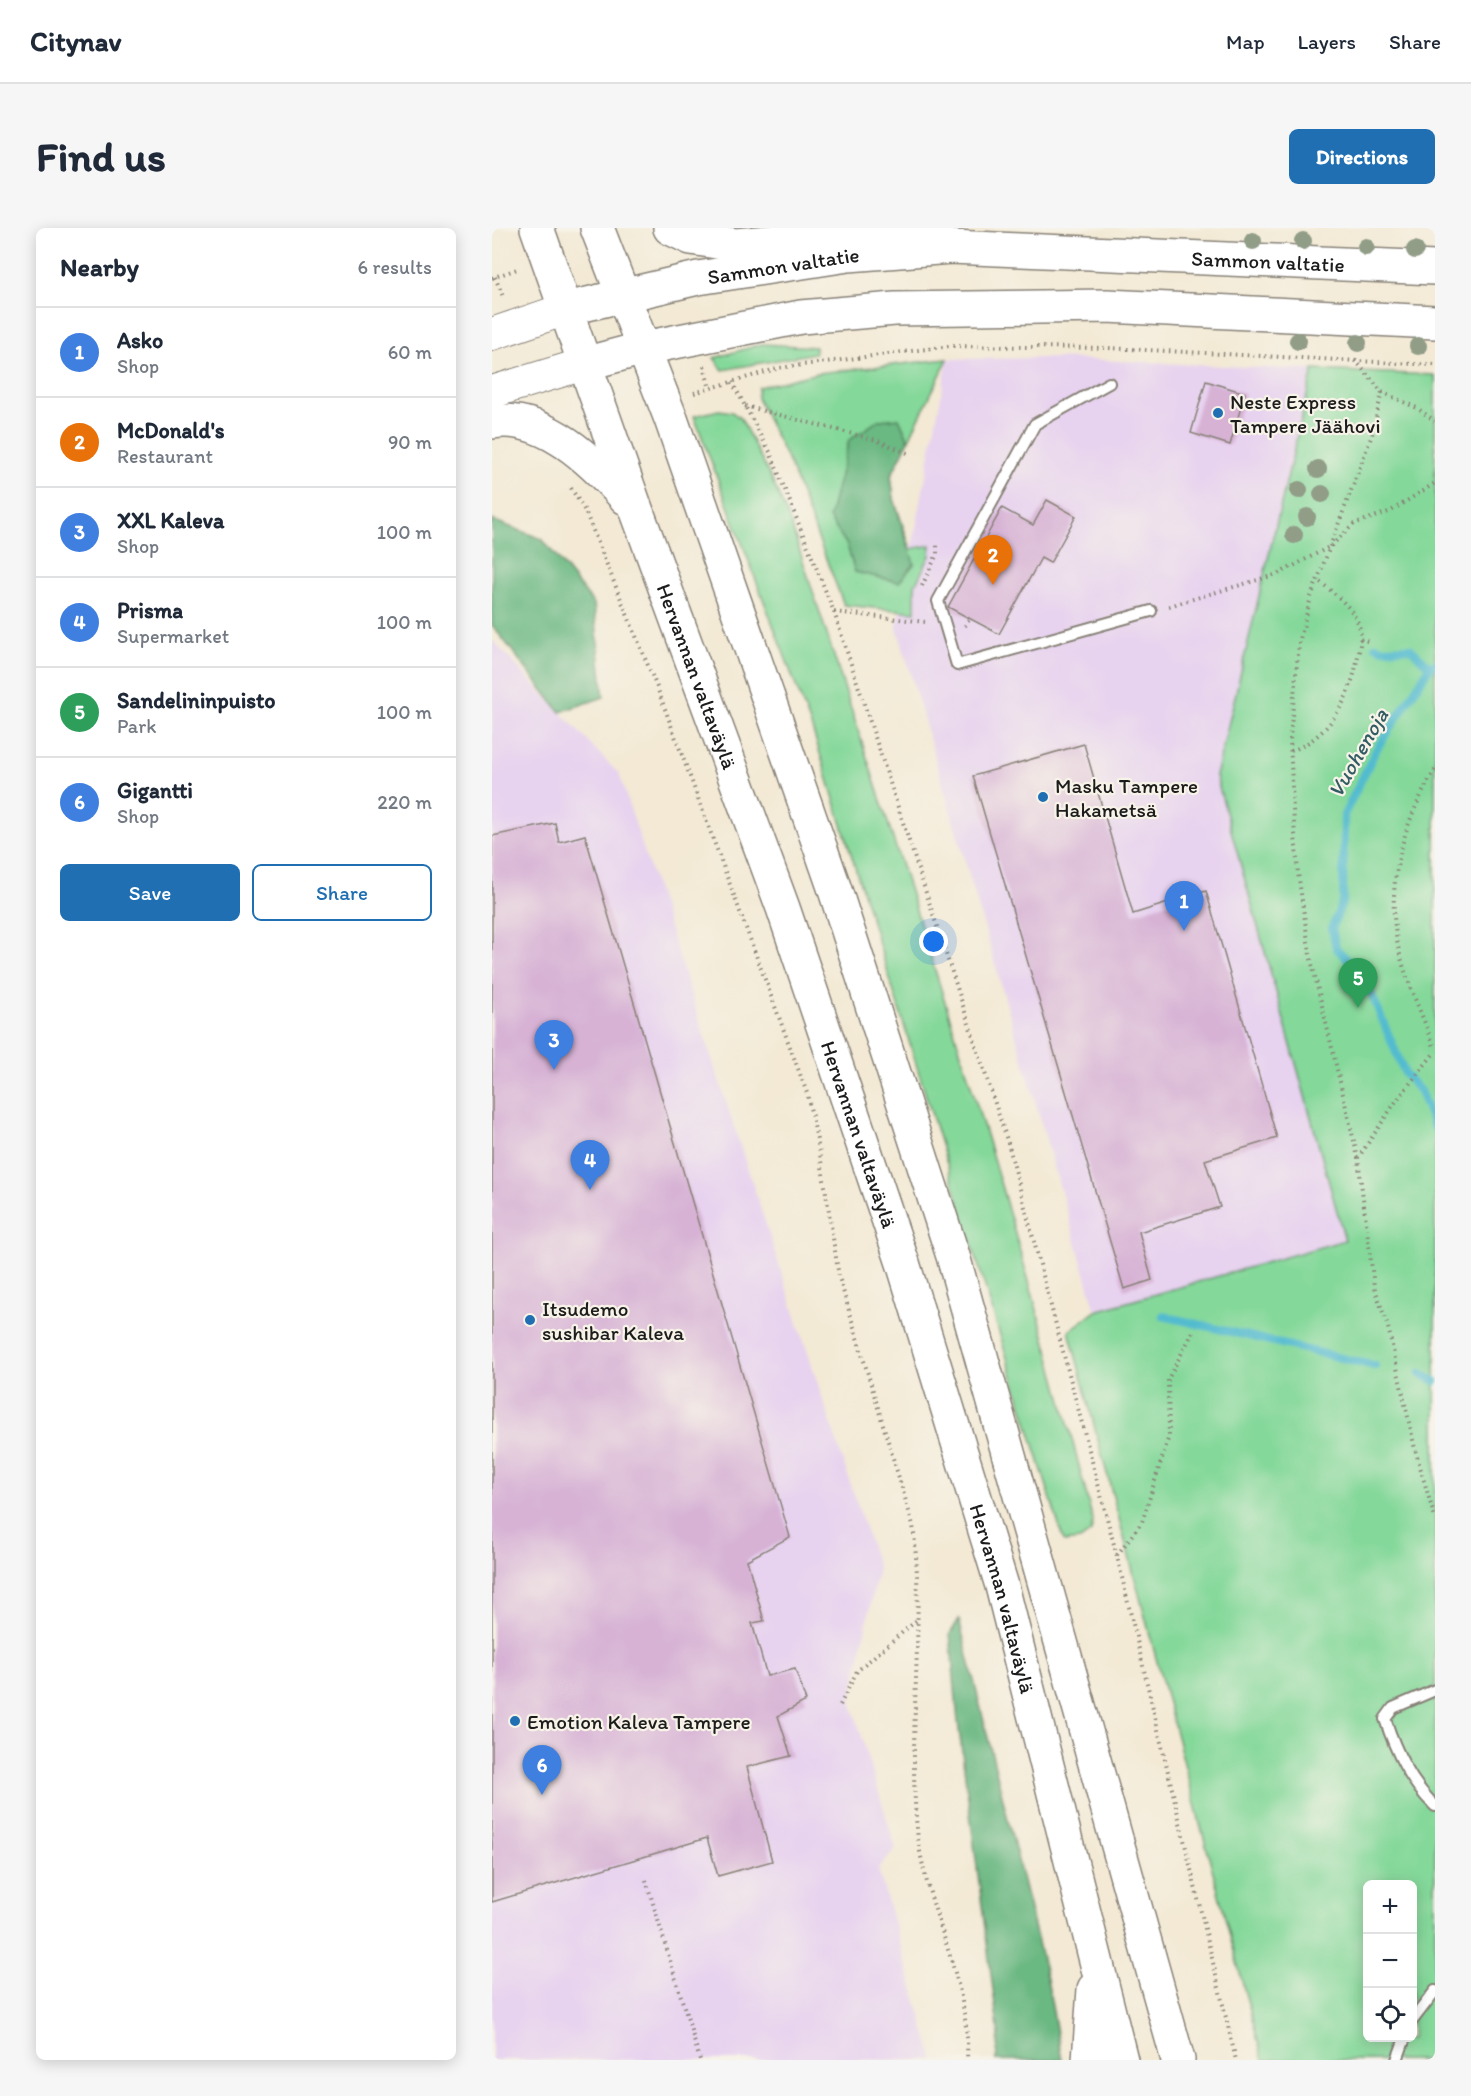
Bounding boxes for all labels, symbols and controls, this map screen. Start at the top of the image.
text: Citynav [30,24,121,58]
text: Map [1226,29,1265,54]
text: Layers [1298,29,1356,54]
text: Share [1389,29,1441,54]
button: Directions [1289,129,1435,184]
text: Find us [36,131,166,182]
street label: Sammon valtatie [706,242,860,289]
street label: Sammon valtatie [1191,245,1345,277]
text: Nearby [60,251,139,283]
text: 6 results [358,255,432,279]
text: Asko [117,327,163,354]
text: 1 [75,340,84,364]
text: 60 m [388,340,432,364]
text: Shop [117,354,159,378]
place label: Neste Express Tampere Jäähovi [1230,389,1381,438]
marker: Neste Express Tampere Jäähovi [1211,406,1225,420]
text: McDonald's [117,417,225,444]
text: 2 [74,430,85,454]
text: 90 m [388,430,432,454]
text: Restaurant [117,444,213,468]
text: XXL Kaleva [117,507,224,534]
text: 3 [74,520,85,544]
text: 100 m [377,520,432,544]
text: Shop [117,534,159,558]
pin: 2 [974,536,1012,585]
street label: Hervannan valtaväylä [652,580,743,772]
text: Prisma [117,597,183,624]
text: 4 [73,610,86,634]
text: 100 m [377,610,432,634]
text: Supermarket [117,624,229,648]
text: Sandelininpuisto [117,687,276,714]
text: 5 [74,700,85,724]
text: 100 m [377,700,432,724]
water label: Vuohenoja [1322,703,1395,802]
text: Park [117,714,156,738]
place label: Masku Tampere Hakametsä [1055,773,1198,822]
text: Gigantti [117,777,193,804]
text: 6 [74,790,85,814]
text: 220 m [377,790,432,814]
marker: Masku Tampere Hakametsä [1036,790,1050,804]
text: Shop [117,804,159,828]
button: Save [60,864,240,921]
button: Share [252,864,432,921]
pin: 1 [1164,882,1204,931]
your location [919,927,948,956]
pin: 5 [1338,958,1378,1008]
pin: 3 [534,1020,574,1070]
street label: Hervannan valtaväylä [816,1038,903,1231]
pin: 4 [570,1140,610,1190]
place label: Itsudemo sushibar Kaleva [542,1296,684,1345]
marker: Itsudemo sushibar Kaleva [523,1313,537,1327]
street label: Hervannan valtaväylä [965,1501,1041,1696]
place label: Emotion Kaleva Tampere [527,1709,751,1734]
marker: Emotion Kaleva Tampere [508,1714,522,1728]
pin: 6 [523,1746,562,1795]
map controls [1363,1880,1417,2042]
button: + [1363,1880,1417,1934]
button: − [1363,1934,1417,1988]
button: locate [1363,1988,1417,2042]

